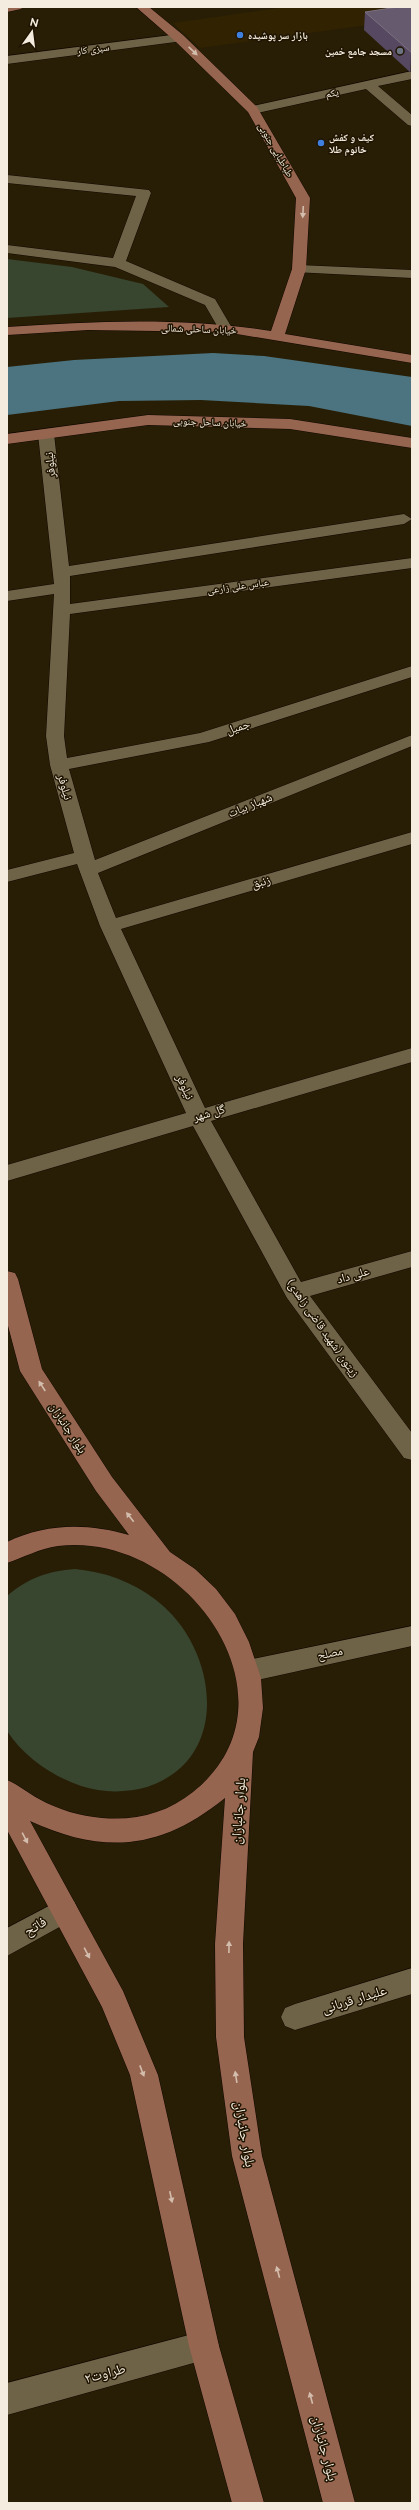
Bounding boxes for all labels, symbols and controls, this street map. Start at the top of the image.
north arrow [12,12,52,52]
text: N [29,15,40,30]
marker: بازار سر پوشیده [235,30,245,40]
place label: بازار سر پوشیده [248,30,308,42]
street label: سبزی کار [75,41,110,58]
one-way arrow [188,46,197,55]
place label: مسجد جامع خمین [325,46,392,59]
marker: مسجد جامع خمین [395,46,405,56]
street label: یکم [324,86,340,102]
street label: طباطبایی جنوبی [255,121,296,180]
place label: کیف و کفش خانوم طلا [329,132,375,156]
marker: کیف و کفش خانوم طلا [316,138,326,148]
one-way arrow [299,206,306,218]
street label: خیابان ساحلی شمالی [161,322,238,337]
street label: خیابان ساحل جنوبی [173,415,248,430]
street label: نیلوفر [42,451,59,480]
street label: عباس علی زارعی [206,576,270,597]
street label: جمیل [224,717,252,738]
street label: نیلوفر [54,772,75,802]
street label: شهباز بیات [226,790,274,821]
street label: زنبق [250,873,273,892]
street label: نیلوفر [173,1071,197,1102]
street label: گل شهر [191,1102,227,1124]
street label: علی داد [335,1264,371,1286]
street label: زیتون (شهید قاضی زاهدی) [284,1276,362,1380]
one-way arrow [38,1381,45,1392]
street label: بلوار جانبازان [46,1400,90,1456]
one-way arrow [126,1512,134,1523]
street label: مصلح [316,1643,344,1663]
street label: بلوار جانبازان [228,1777,249,1845]
one-way arrow [22,1832,29,1844]
street label: فاتح [21,1913,50,1941]
one-way arrow [226,1941,233,1953]
one-way arrow [84,1947,90,1959]
street label: علیدار قربانی [320,1982,389,2017]
one-way arrow [139,2065,145,2077]
one-way arrow [232,2071,238,2083]
street label: بلوار جانبازان [230,2100,259,2169]
one-way arrow [168,2191,174,2203]
one-way arrow [275,2266,281,2278]
street label: طراوت۲ [83,2360,128,2387]
one-way arrow [308,2391,314,2404]
street label: بلوار جانبازان [308,2414,341,2483]

